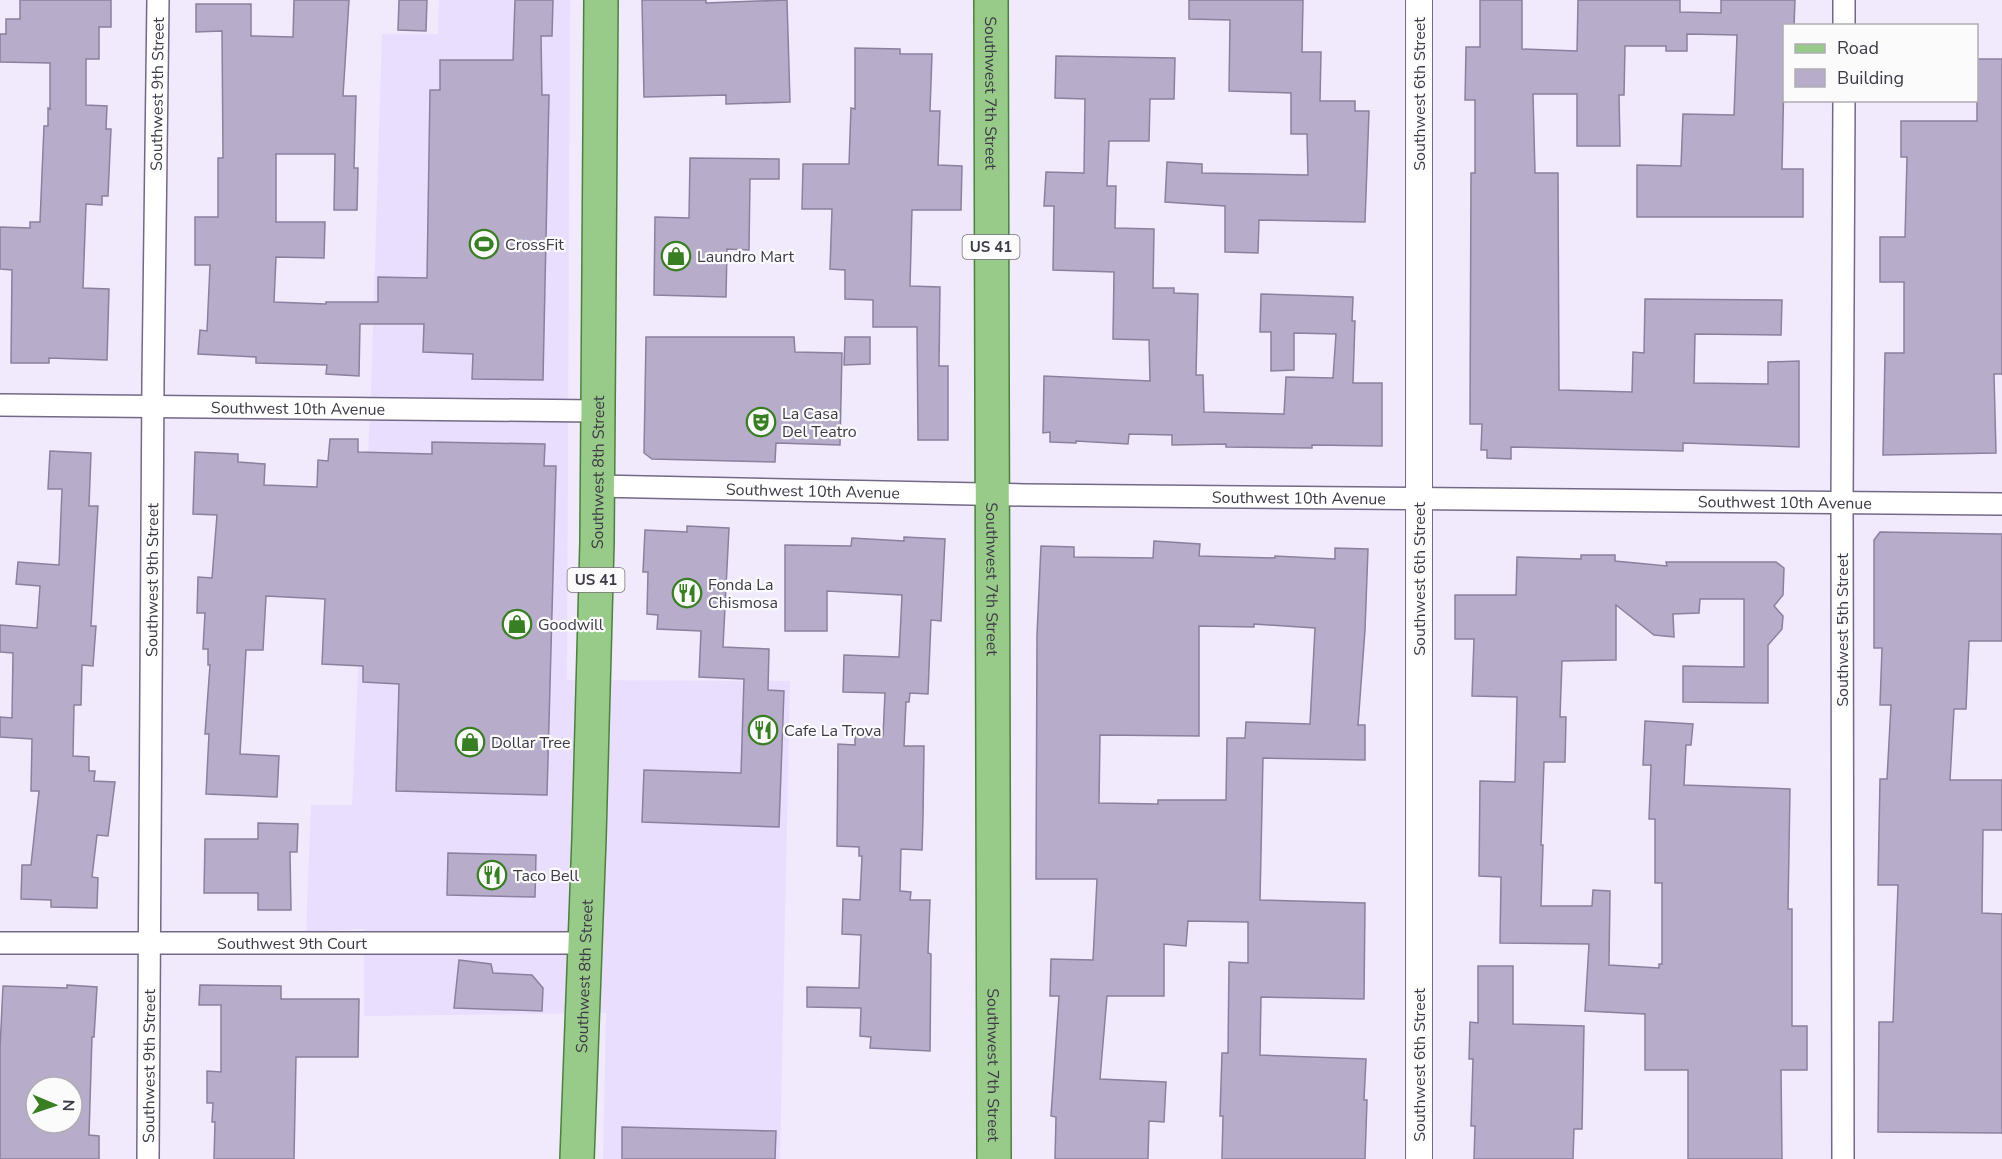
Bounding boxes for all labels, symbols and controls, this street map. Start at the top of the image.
street label: Southwest 7th Street [979,16,1001,170]
street label: Southwest 9th Street [146,17,170,171]
street label: Southwest 6th Street [1409,17,1431,171]
legend [1783,24,1978,102]
text: Road [1837,36,1879,60]
text: Building [1837,66,1904,90]
sports icon: CrossFit [468,228,500,260]
place label: CrossFit [505,234,564,256]
road number: US 41 [962,235,1020,259]
shop icon: Laundro Mart [660,240,692,272]
place label: Laundro Mart [697,246,795,268]
street label: Southwest 8th Street [587,395,610,550]
street label: Southwest 10th Avenue [211,397,385,421]
place label: La Casa Del Teatro [782,403,857,443]
theatre icon: La Casa Del Teatro [745,406,777,438]
street label: Southwest 10th Avenue [726,479,900,504]
street label: Southwest 10th Avenue [1212,487,1386,510]
street label: Southwest 10th Avenue [1698,491,1872,515]
street label: Southwest 7th Street [980,502,1003,656]
street label: Southwest 6th Street [1409,502,1431,656]
street label: Southwest 9th Street [141,503,164,657]
street label: Southwest 5th Street [1832,553,1854,707]
road number: US 41 [568,568,624,592]
place label: Fonda La Chismosa [708,574,778,614]
restaurant icon: Fonda La Chismosa [671,577,703,609]
shop icon: Goodwill [501,608,533,640]
place label: Goodwill [538,614,604,636]
restaurant icon: Cafe La Trova [747,714,779,746]
place label: Cafe La Trova [784,720,881,742]
shop icon: Dollar Tree [454,726,486,758]
place label: Dollar Tree [491,732,571,754]
restaurant icon: Taco Bell [476,859,508,891]
place label: Taco Bell [513,865,579,887]
street label: Southwest 8th Street [571,899,599,1053]
street label: Southwest 9th Court [217,933,367,955]
street label: Southwest 7th Street [982,988,1004,1142]
street label: Southwest 6th Street [1409,988,1431,1142]
street label: Southwest 9th Street [138,989,161,1143]
north arrow [24,1075,84,1135]
text: N [57,1099,79,1112]

